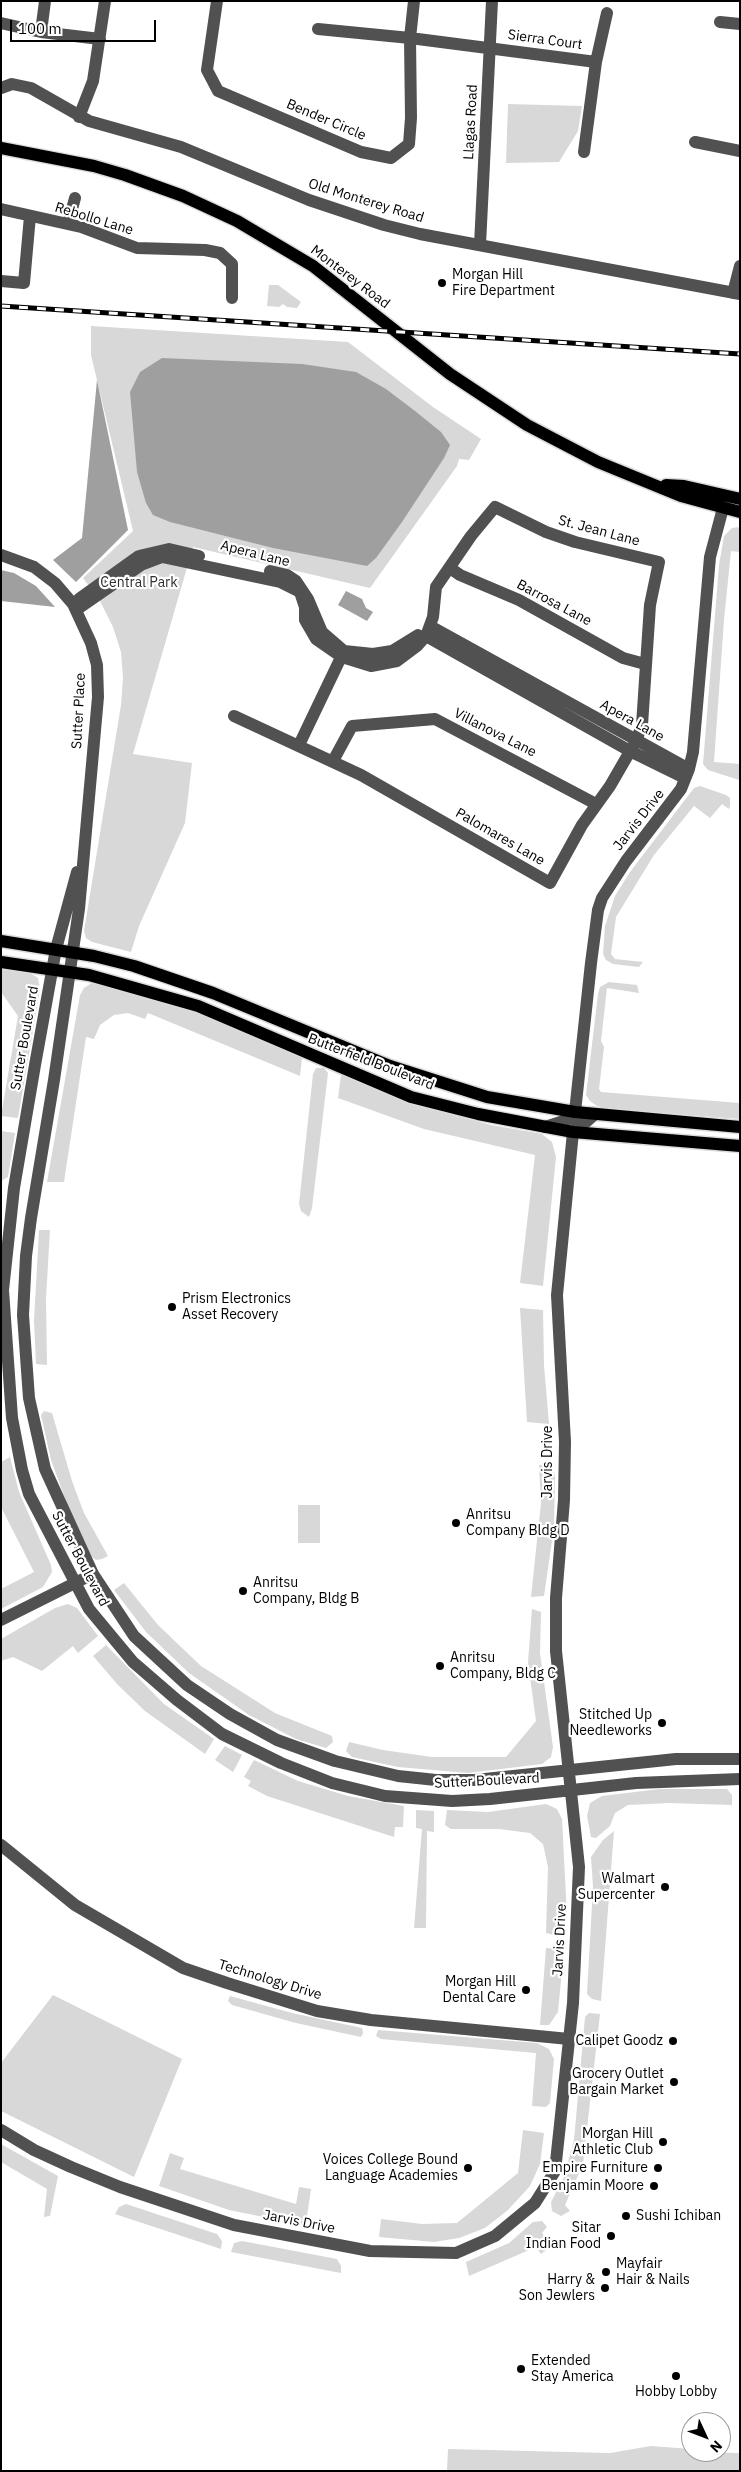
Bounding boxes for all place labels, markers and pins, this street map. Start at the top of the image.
place label: Morgan Hill Fire Department [452,267,555,300]
marker: Morgan Hill Fire Department [436,277,448,289]
place label: Prism Electronics Asset Recovery [182,1291,291,1324]
marker: Prism Electronics Asset Recovery [166,1301,178,1313]
place label: Anritsu Company Bldg D [466,1507,570,1540]
marker: Anritsu Company Bldg D [450,1517,462,1529]
place label: Anritsu Company, Bldg B [253,1575,359,1608]
marker: Anritsu Company, Bldg B [237,1585,249,1597]
place label: Anritsu Company, Bldg C [450,1650,556,1682]
marker: Anritsu Company, Bldg C [434,1660,446,1672]
place label: Stitched Up Needleworks [569,1707,652,1740]
marker: Stitched Up Needleworks [656,1717,668,1729]
place label: Walmart Supercenter [578,1871,655,1904]
marker: Walmart Supercenter [659,1881,671,1893]
place label: Morgan Hill Dental Care [443,1974,516,2006]
marker: Morgan Hill Dental Care [520,1984,532,1996]
place label: Calipet Goodz [575,2033,663,2049]
marker: Calipet Goodz [667,2035,679,2047]
place label: Grocery Outlet Bargain Market [569,2066,664,2098]
marker: Grocery Outlet Bargain Market [668,2076,680,2088]
place label: Morgan Hill Athletic Club [572,2126,653,2158]
marker: Morgan Hill Athletic Club [657,2136,669,2148]
place label: Voices College Bound Language Academies [323,2152,458,2184]
place label: Empire Furniture [542,2160,648,2176]
marker: Voices College Bound Language Academies [462,2162,474,2174]
marker: Empire Furniture [652,2162,664,2174]
place label: Benjamin Moore [541,2178,644,2194]
marker: Benjamin Moore [648,2180,660,2192]
place label: Sushi Ichiban [636,2208,721,2224]
marker: Sushi Ichiban [620,2210,632,2222]
place label: Sitar Indian Food [526,2220,601,2252]
marker: Sitar Indian Food [605,2230,617,2242]
place label: Mayfair Hair & Nails [616,2256,690,2288]
marker: Mayfair Hair & Nails [600,2266,612,2278]
place label: Harry & Son Jewlers [519,2272,595,2304]
marker: Harry & Son Jewlers [599,2282,611,2294]
place label: Extended Stay America [531,2353,614,2386]
marker: Extended Stay America [515,2363,527,2375]
marker: Hobby Lobby [670,2370,682,2382]
place label: Hobby Lobby [635,2384,717,2400]

